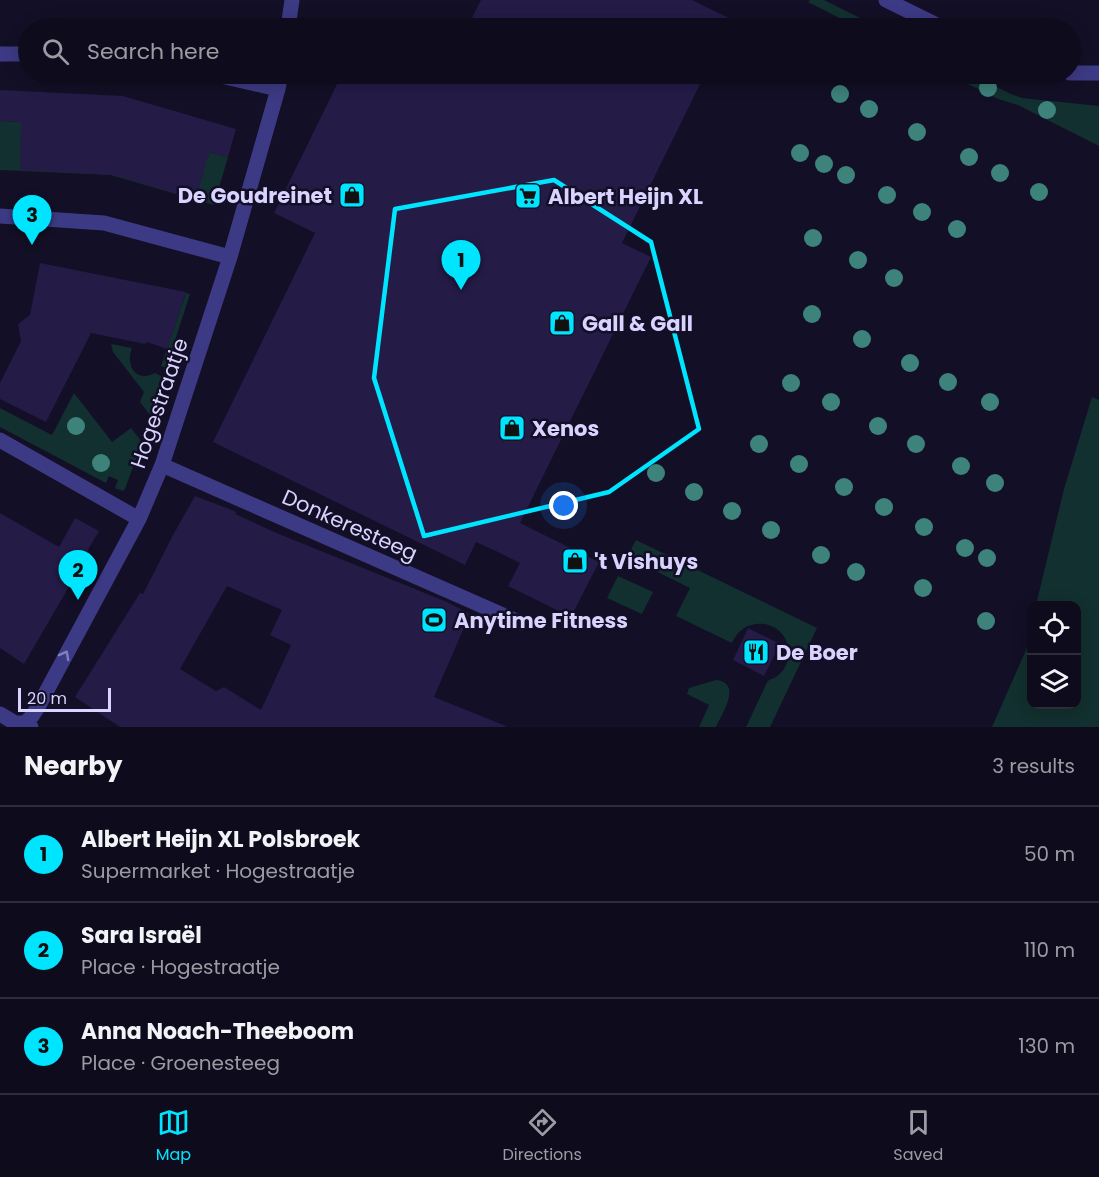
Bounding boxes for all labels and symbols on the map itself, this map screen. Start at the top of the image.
shop icon: De Goudreinet [337,180,367,210]
place label: De Goudreinet [178,181,332,210]
supermarket icon: Albert Heijn XL [513,181,543,211]
place label: Albert Heijn XL [548,182,703,211]
pin: 3 [12,196,51,245]
pin: 1 [442,240,480,290]
shop icon: Gall & Gall [547,308,577,338]
place label: Gall & Gall [582,309,693,338]
street label: Hogestraatje [123,334,195,472]
shop icon: Xenos [497,413,527,443]
place label: Xenos [532,414,599,443]
street label: Donkeresteeg [278,482,422,568]
your location [549,491,578,520]
shop icon: 't Vishuys [560,546,590,576]
place label: 't Vishuys [594,547,698,576]
pin: 2 [58,550,98,600]
sports icon: Anytime Fitness [419,605,449,635]
place label: Anytime Fitness [454,606,628,635]
restaurant icon: De Boer [741,637,771,667]
place label: De Boer [776,638,858,667]
one-way arrow [58,651,69,662]
scale bar [18,685,111,712]

